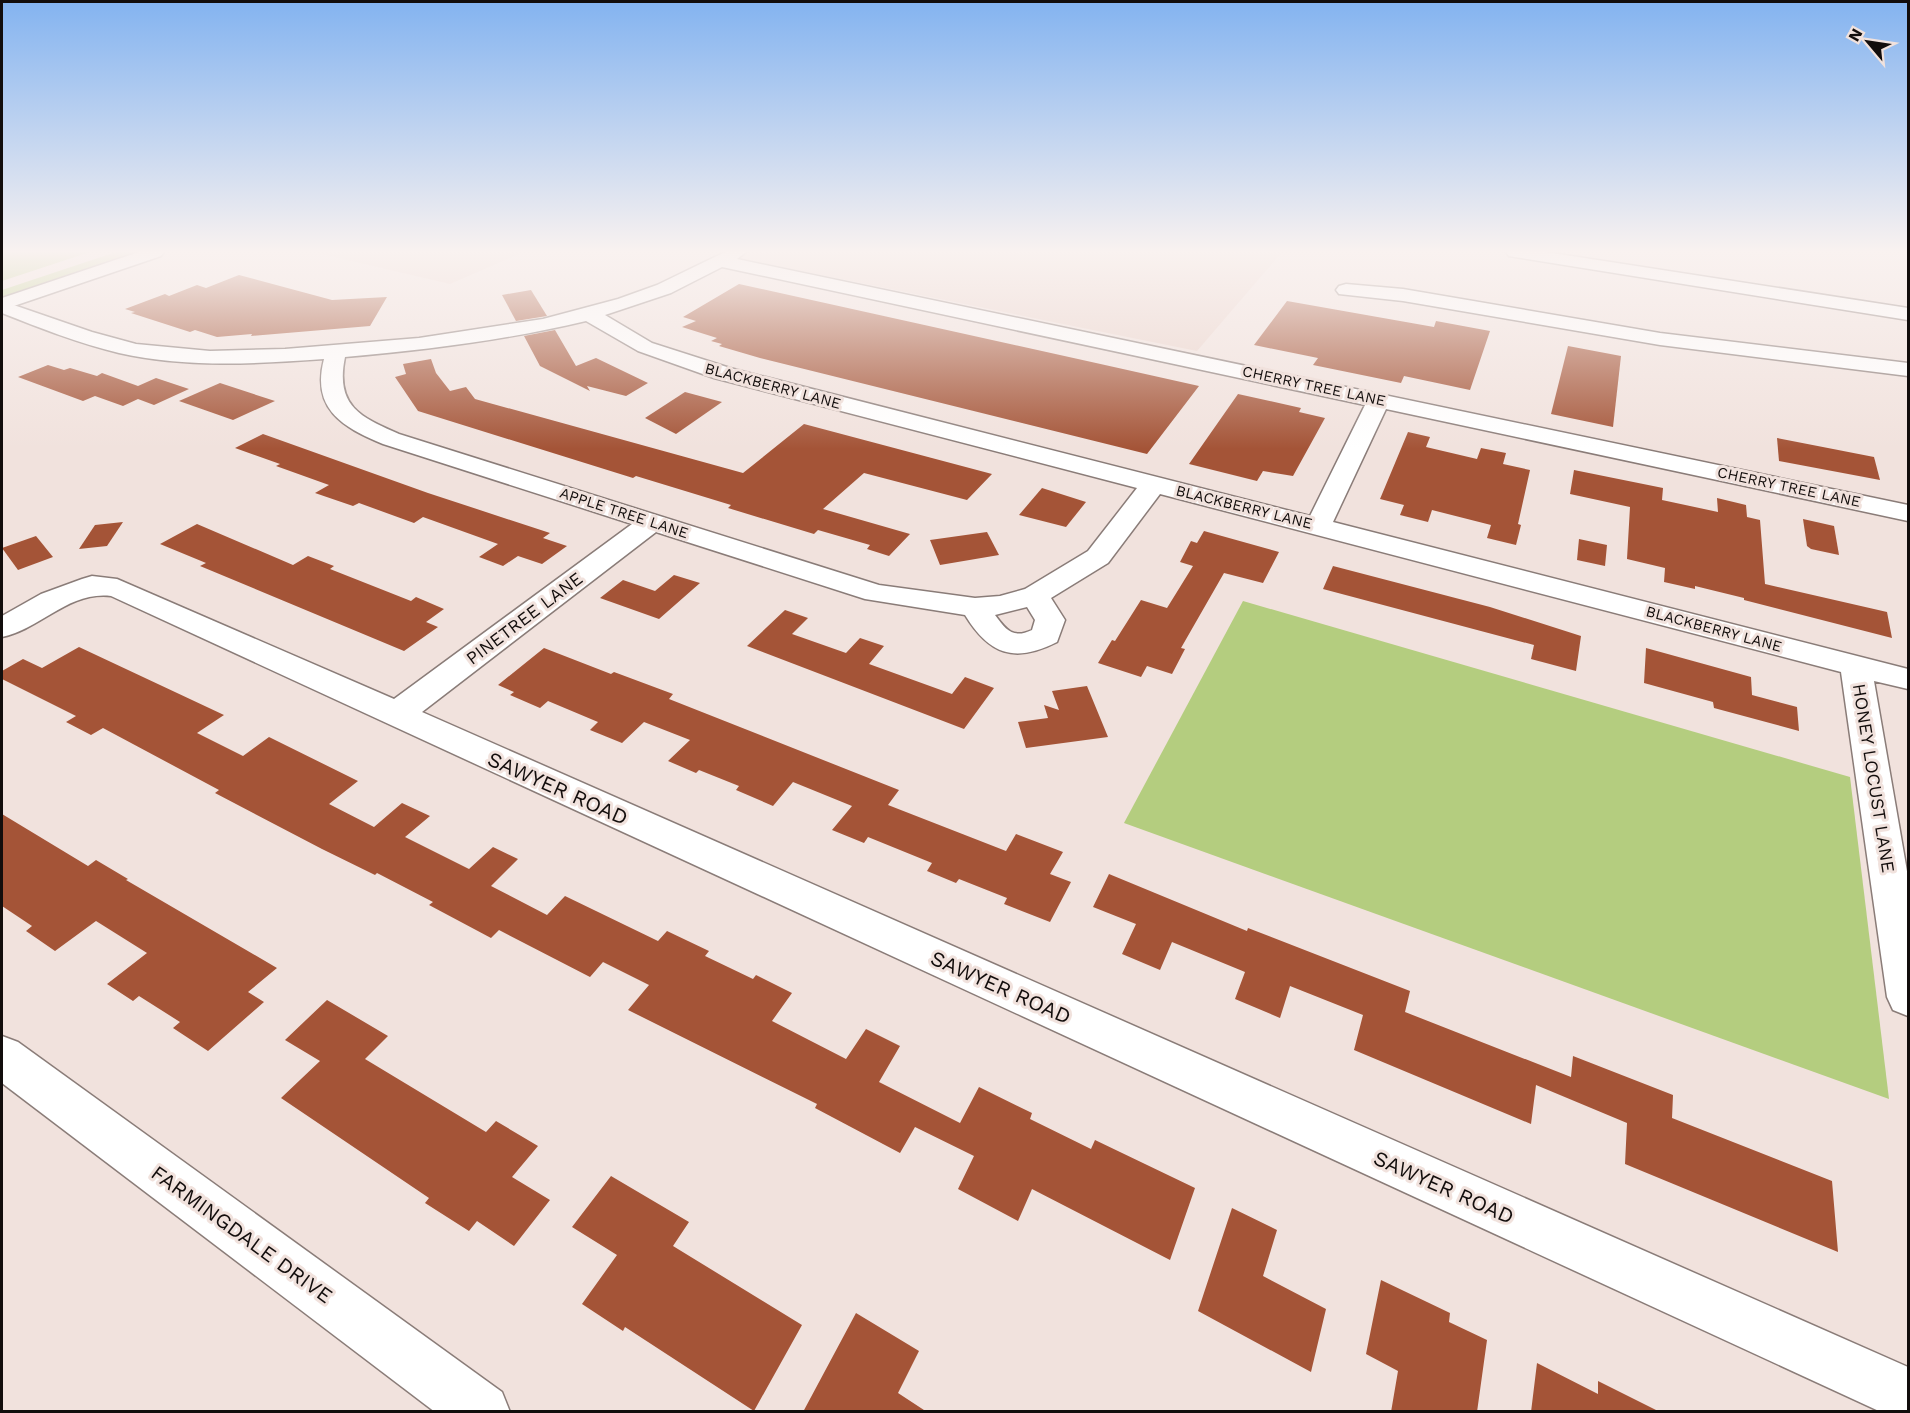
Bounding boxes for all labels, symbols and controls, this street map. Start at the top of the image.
north arrow [1838,12,1898,72]
text: N [1844,25,1867,45]
street label: BLACKBERRY LANE [703,359,843,413]
street label: CHERRY TREE LANE [1241,362,1387,410]
street label: CHERRY TREE LANE [1716,463,1862,511]
street label: BLACKBERRY LANE [1174,481,1314,533]
street label: APPLE TREE LANE [557,484,691,542]
street label: PINETREE LANE [462,567,586,669]
street label: BLACKBERRY LANE [1644,602,1784,656]
street label: HONEY LOCUST LANE [1849,682,1899,874]
street label: SAWYER ROAD [484,746,632,830]
street label: SAWYER ROAD [927,945,1075,1029]
street label: SAWYER ROAD [1370,1145,1518,1229]
street label: FARMINGDALE DRIVE [147,1160,337,1308]

